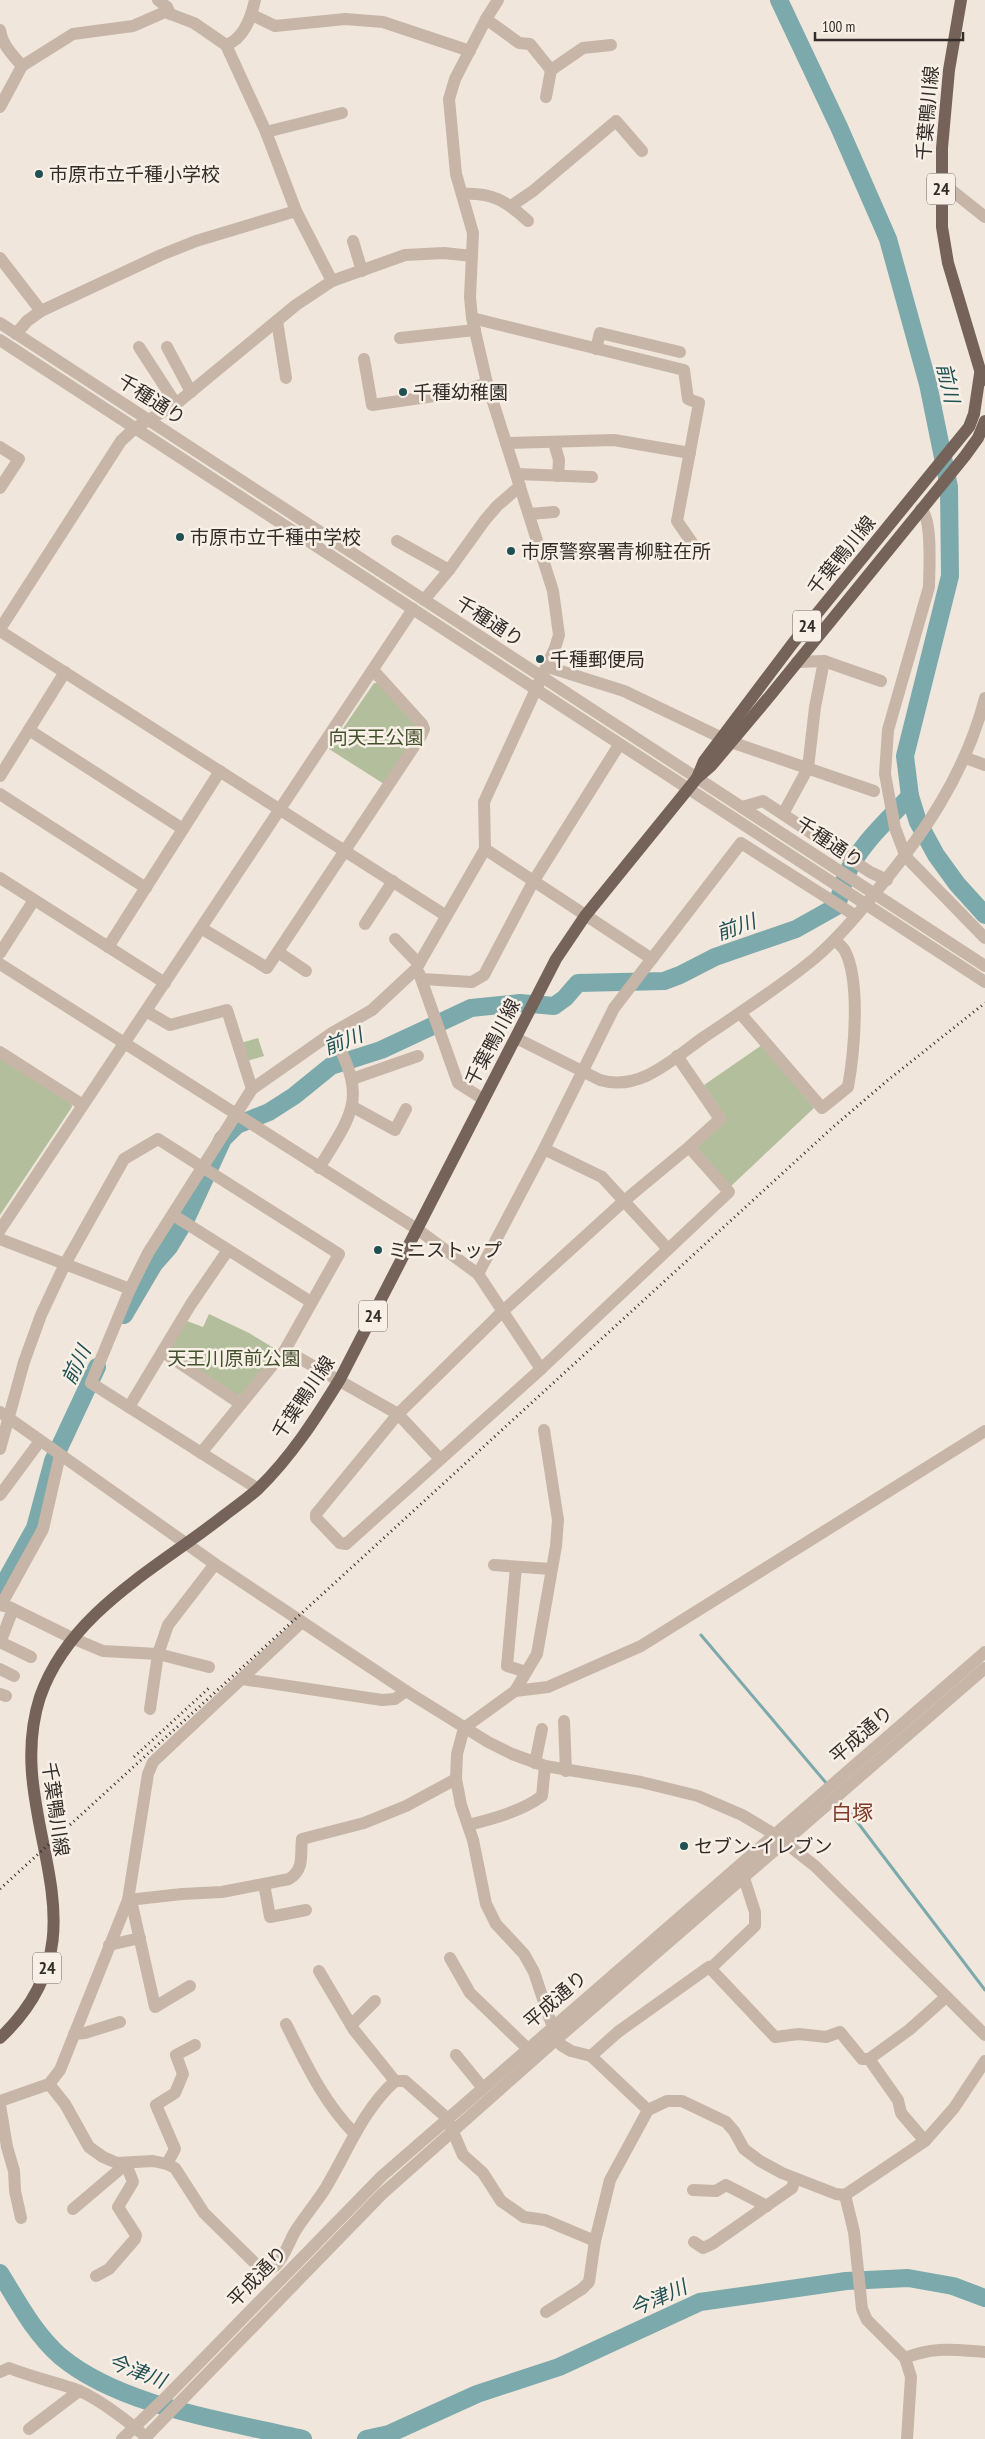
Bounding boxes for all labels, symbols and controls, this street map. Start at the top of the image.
scale bar [815,10,962,42]
text: 100 m [822,17,855,36]
street label: 千葉鴨川線 [911,65,943,161]
place label: 市原市立千種小学校 [49,162,220,186]
marker: 市原市立千種小学校 [33,168,45,180]
road number: 24 [927,173,955,204]
water label: 前川 [931,361,966,407]
street label: 千種通り [114,368,190,430]
place label: 千種幼稚園 [413,380,508,404]
marker: 千種幼稚園 [397,386,409,398]
street label: 千葉鴨川線 [802,511,880,599]
place label: 市原市立千種中学校 [190,525,361,549]
marker: 市原市立千種中学校 [174,531,186,543]
place label: 市原警察署青柳駐在所 [521,539,711,563]
marker: 市原警察署青柳駐在所 [505,545,517,557]
street label: 千種通り [452,590,528,652]
road number: 24 [793,610,821,642]
place label: 千種郵便局 [550,647,645,671]
marker: 千種郵便局 [534,653,546,665]
park label: 向天王公園 [328,725,424,749]
street label: 千種通り [792,811,868,873]
water label: 前川 [713,908,761,946]
street label: 千葉鴨川線 [459,994,525,1090]
water label: 前川 [320,1021,368,1060]
place label: ミニストップ [388,1238,502,1262]
marker: ミニストップ [372,1244,384,1256]
road number: 24 [359,1300,387,1332]
water label: 前川 [56,1340,97,1389]
park label: 天王川原前公園 [167,1346,301,1370]
street label: 千葉鴨川線 [266,1351,340,1443]
street label: 平成通り [824,1700,898,1768]
street label: 千葉鴨川線 [38,1760,74,1858]
district label: 白塚 [831,1799,873,1826]
place label: セブン-イレブン [694,1834,833,1858]
marker: セブン-イレブン [678,1840,690,1852]
road number: 24 [33,1952,61,1984]
street label: 平成通り [518,1965,592,2033]
street label: 平成通り [222,2240,292,2312]
water label: 今津川 [625,2273,693,2322]
water label: 今津川 [104,2348,172,2395]

